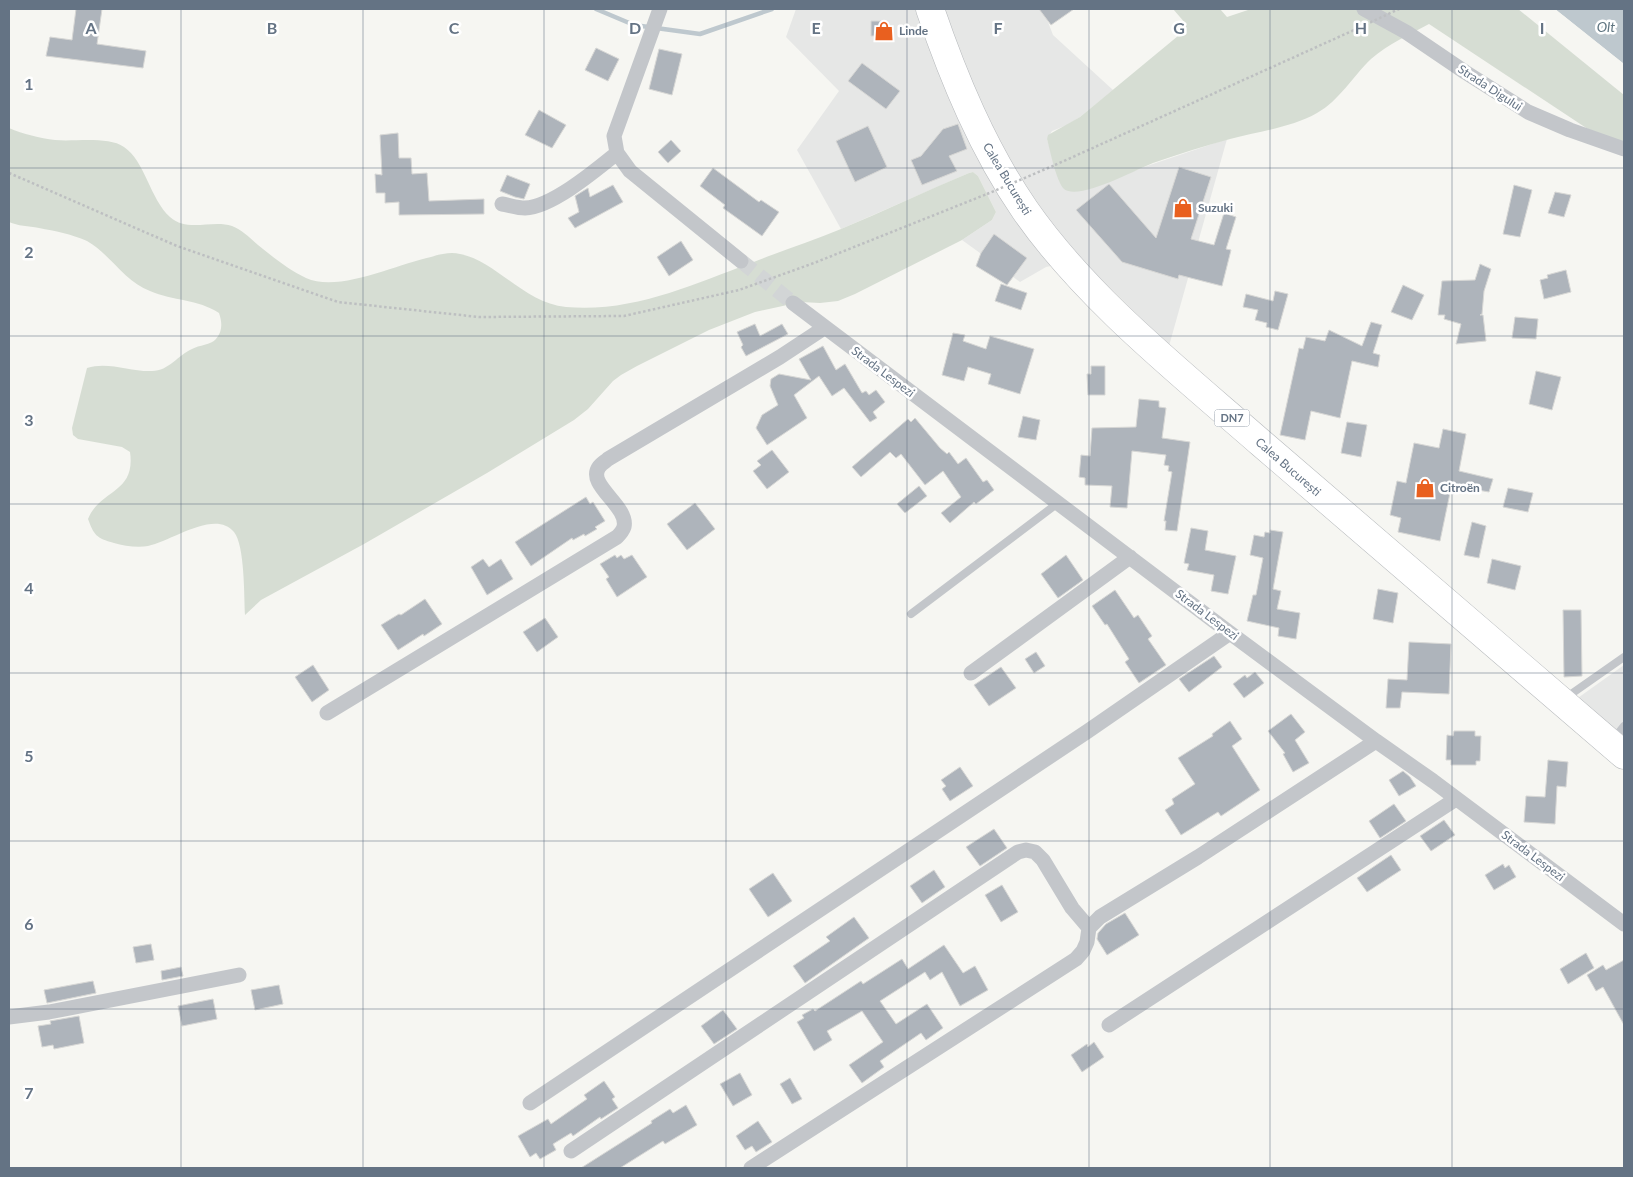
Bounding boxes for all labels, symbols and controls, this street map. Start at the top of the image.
text: A [84,18,97,37]
text: B [267,18,277,37]
text: C [449,18,460,37]
text: D [629,18,641,37]
text: E [811,18,821,37]
text: F [993,18,1003,37]
text: G [1173,18,1185,37]
text: H [1355,18,1367,37]
text: I [1540,18,1544,37]
water label: Olt [1597,18,1615,35]
shop icon: Linde [873,20,895,42]
place label: Linde [899,23,929,38]
street label: Strada Digului [1455,61,1525,114]
text: 1 [24,74,34,93]
street label: Calea București [980,140,1035,218]
shop icon: Suzuki [1172,197,1194,219]
place label: Suzuki [1198,200,1233,215]
text: 2 [24,242,34,261]
street label: Strada Lespezi [849,343,918,400]
road number: DN7 [1214,409,1250,426]
text: 3 [24,410,34,429]
street label: Calea București [1252,434,1324,499]
shop icon: Citroën [1414,477,1436,499]
place label: Citroën [1440,480,1480,495]
text: 4 [24,578,34,597]
street label: Strada Lespezi [1173,586,1242,643]
text: 5 [24,746,34,765]
street label: Strada Lespezi [1499,827,1568,884]
text: 6 [24,914,34,933]
text: 7 [24,1083,34,1102]

